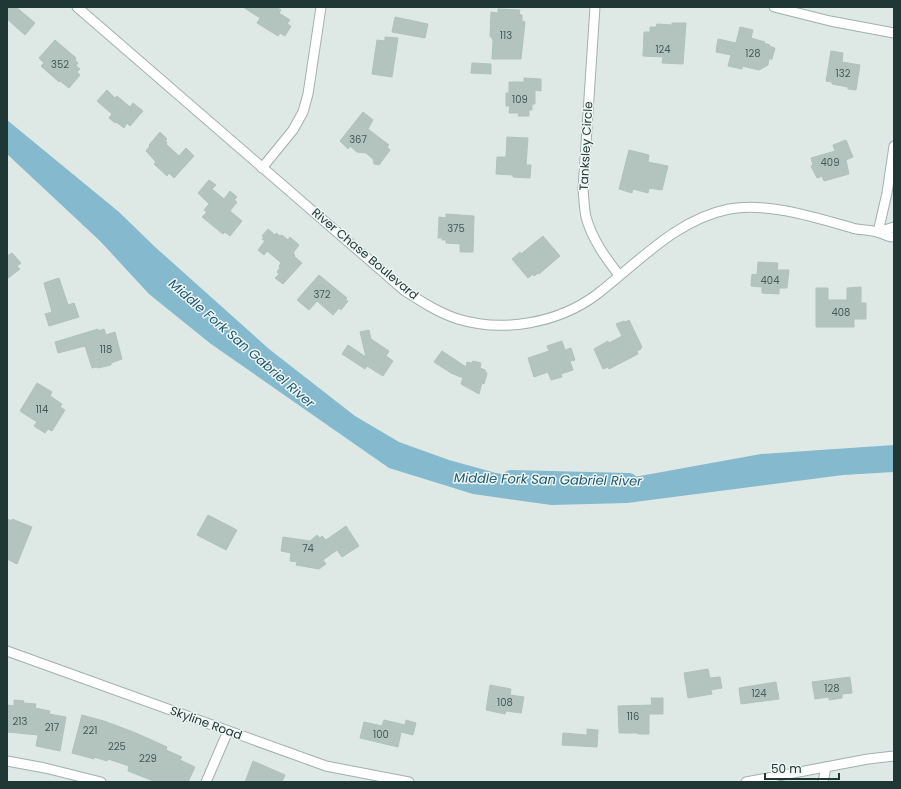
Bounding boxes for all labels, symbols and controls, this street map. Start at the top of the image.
house number: 113 [500,28,512,43]
house number: 124 [655,42,671,57]
house number: 128 [745,46,761,61]
house number: 352 [51,57,69,72]
house number: 132 [836,66,851,81]
house number: 109 [512,92,528,107]
street label: Tanksley Circle [575,101,596,191]
house number: 367 [349,132,367,147]
house number: 409 [821,155,839,170]
street label: River Chase Boulevard [308,204,422,303]
house number: 375 [447,221,465,236]
house number: 404 [761,273,779,288]
water label: Middle Fork San Gabriel River [164,274,320,413]
house number: 372 [313,287,331,302]
house number: 408 [832,305,850,320]
house number: 118 [100,342,112,357]
house number: 114 [36,402,48,417]
water label: Middle Fork San Gabriel River [454,468,643,491]
house number: 74 [302,541,314,556]
house number: 128 [824,681,840,696]
house number: 124 [751,686,767,701]
house number: 108 [497,695,513,710]
street label: Skyline Road [168,702,245,743]
house number: 116 [627,709,639,724]
house number: 213 [13,714,28,729]
house number: 217 [45,720,60,735]
house number: 221 [83,723,97,738]
house number: 100 [373,727,389,742]
house number: 225 [108,739,126,754]
house number: 229 [139,751,157,766]
scale bar [765,755,839,781]
text: 50 m [771,760,802,777]

